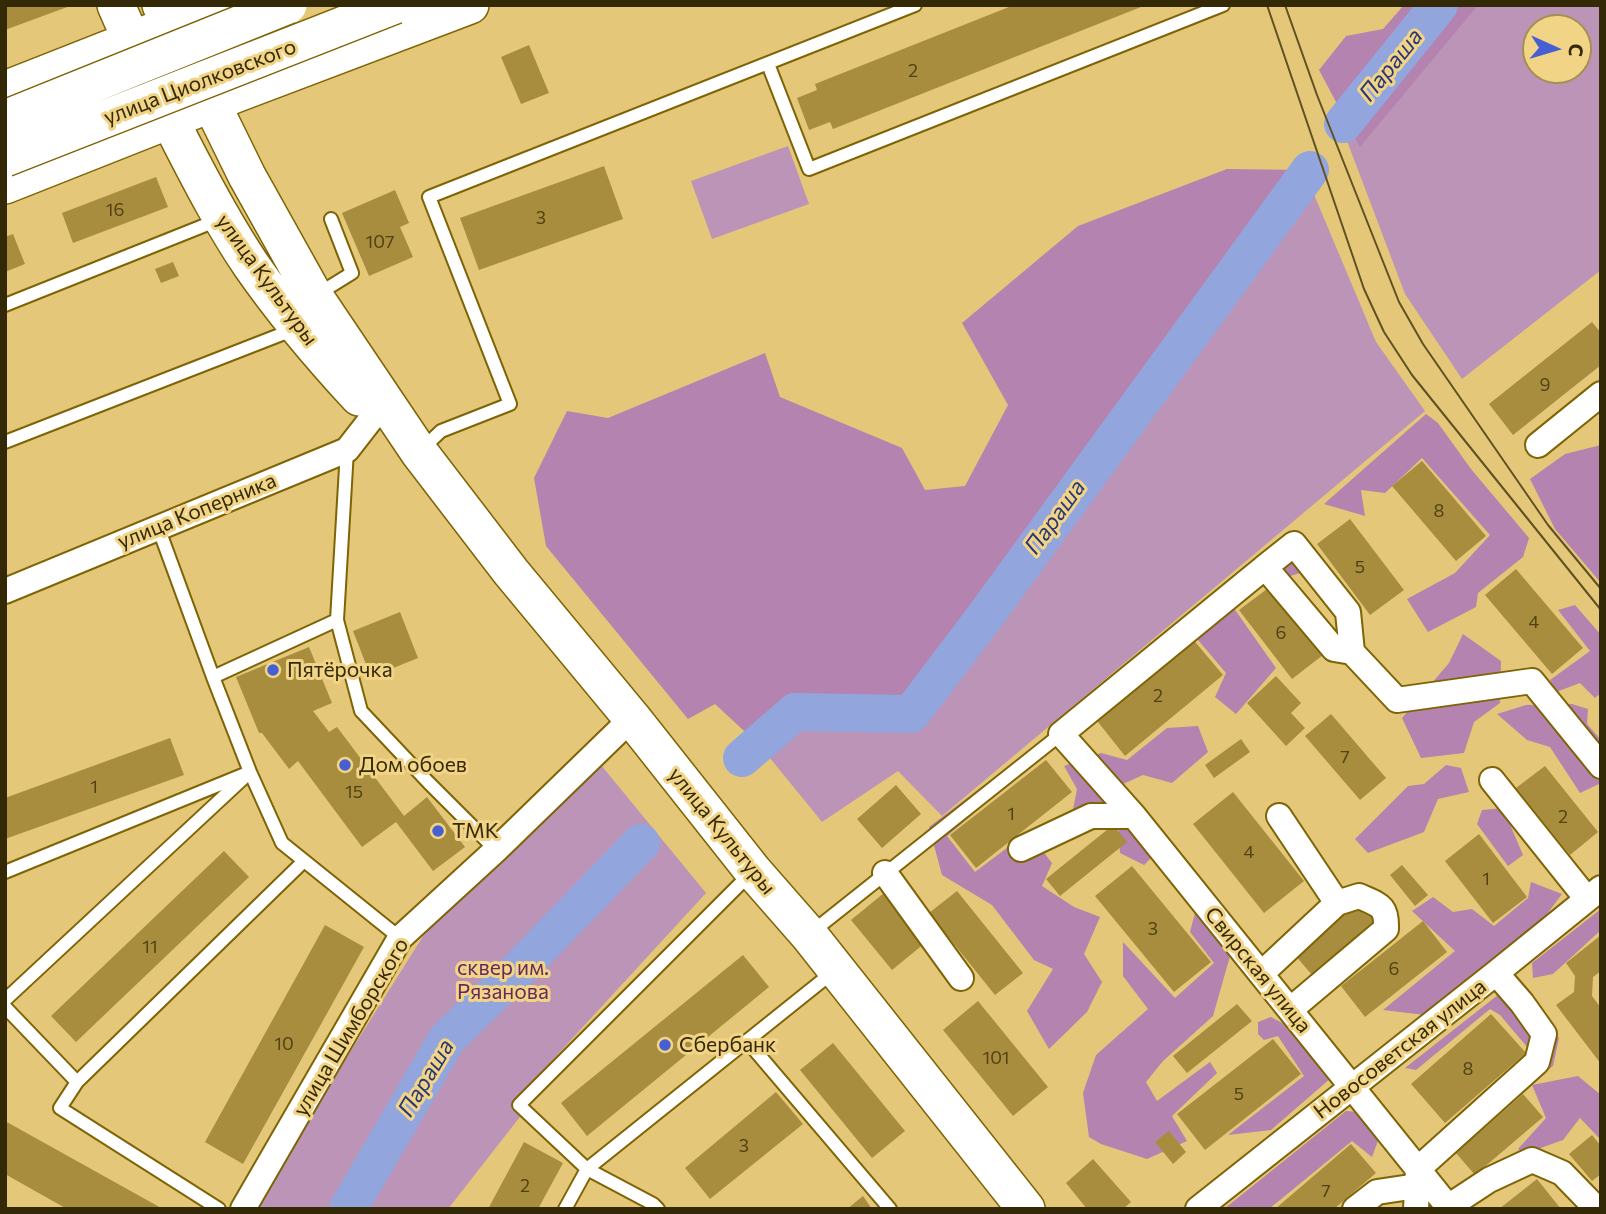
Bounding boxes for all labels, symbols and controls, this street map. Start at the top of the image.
north arrow [1522,14,1592,84]
water label: Параша [1353,23,1429,107]
street label: улица Циолковского [100,34,300,130]
text: С [1565,43,1588,58]
house number: 2 [908,60,918,82]
house number: 16 [106,199,124,221]
house number: 3 [536,207,546,229]
street label: улица Культуры [211,210,323,350]
house number: 107 [366,231,394,253]
house number: 9 [1540,374,1550,396]
street label: улица Коперника [114,468,280,554]
water label: Параша [1019,474,1091,560]
house number: 8 [1434,500,1444,522]
house number: 5 [1355,556,1365,578]
house number: 4 [1529,611,1539,633]
house number: 6 [1276,622,1286,644]
place label: Пятёрочка [287,657,393,683]
marker: Пятёрочка [265,662,281,678]
house number: 2 [1153,685,1163,707]
house number: 7 [1340,746,1350,768]
place label: Дом обоев [359,752,467,778]
marker: Дом обоев [337,757,353,773]
street label: улица Культуры [663,762,781,900]
house number: 1 [90,776,98,798]
house number: 15 [345,781,363,803]
house number: 1 [1007,803,1015,825]
house number: 2 [1558,806,1568,828]
place label: ТМК [452,818,499,844]
marker: ТМК [430,823,446,839]
house number: 4 [1244,841,1254,863]
house number: 1 [1482,868,1490,890]
street label: Свирская улица [1199,902,1317,1038]
house number: 3 [1148,918,1158,940]
street label: улица Шимборского [288,933,414,1121]
house number: 11 [142,936,158,958]
park label: сквер им. Рязанова [457,955,549,1005]
house number: 6 [1389,958,1399,980]
street label: Новосоветская улица [1309,974,1491,1124]
place label: Сбербанк [679,1032,776,1058]
house number: 10 [274,1033,294,1055]
water label: Параша [392,1034,460,1122]
marker: Сбербанк [657,1037,673,1053]
house number: 101 [982,1047,1010,1069]
house number: 8 [1463,1058,1473,1080]
house number: 5 [1234,1083,1244,1105]
house number: 3 [739,1135,749,1157]
house number: 2 [520,1175,530,1197]
house number: 7 [1321,1180,1331,1202]

